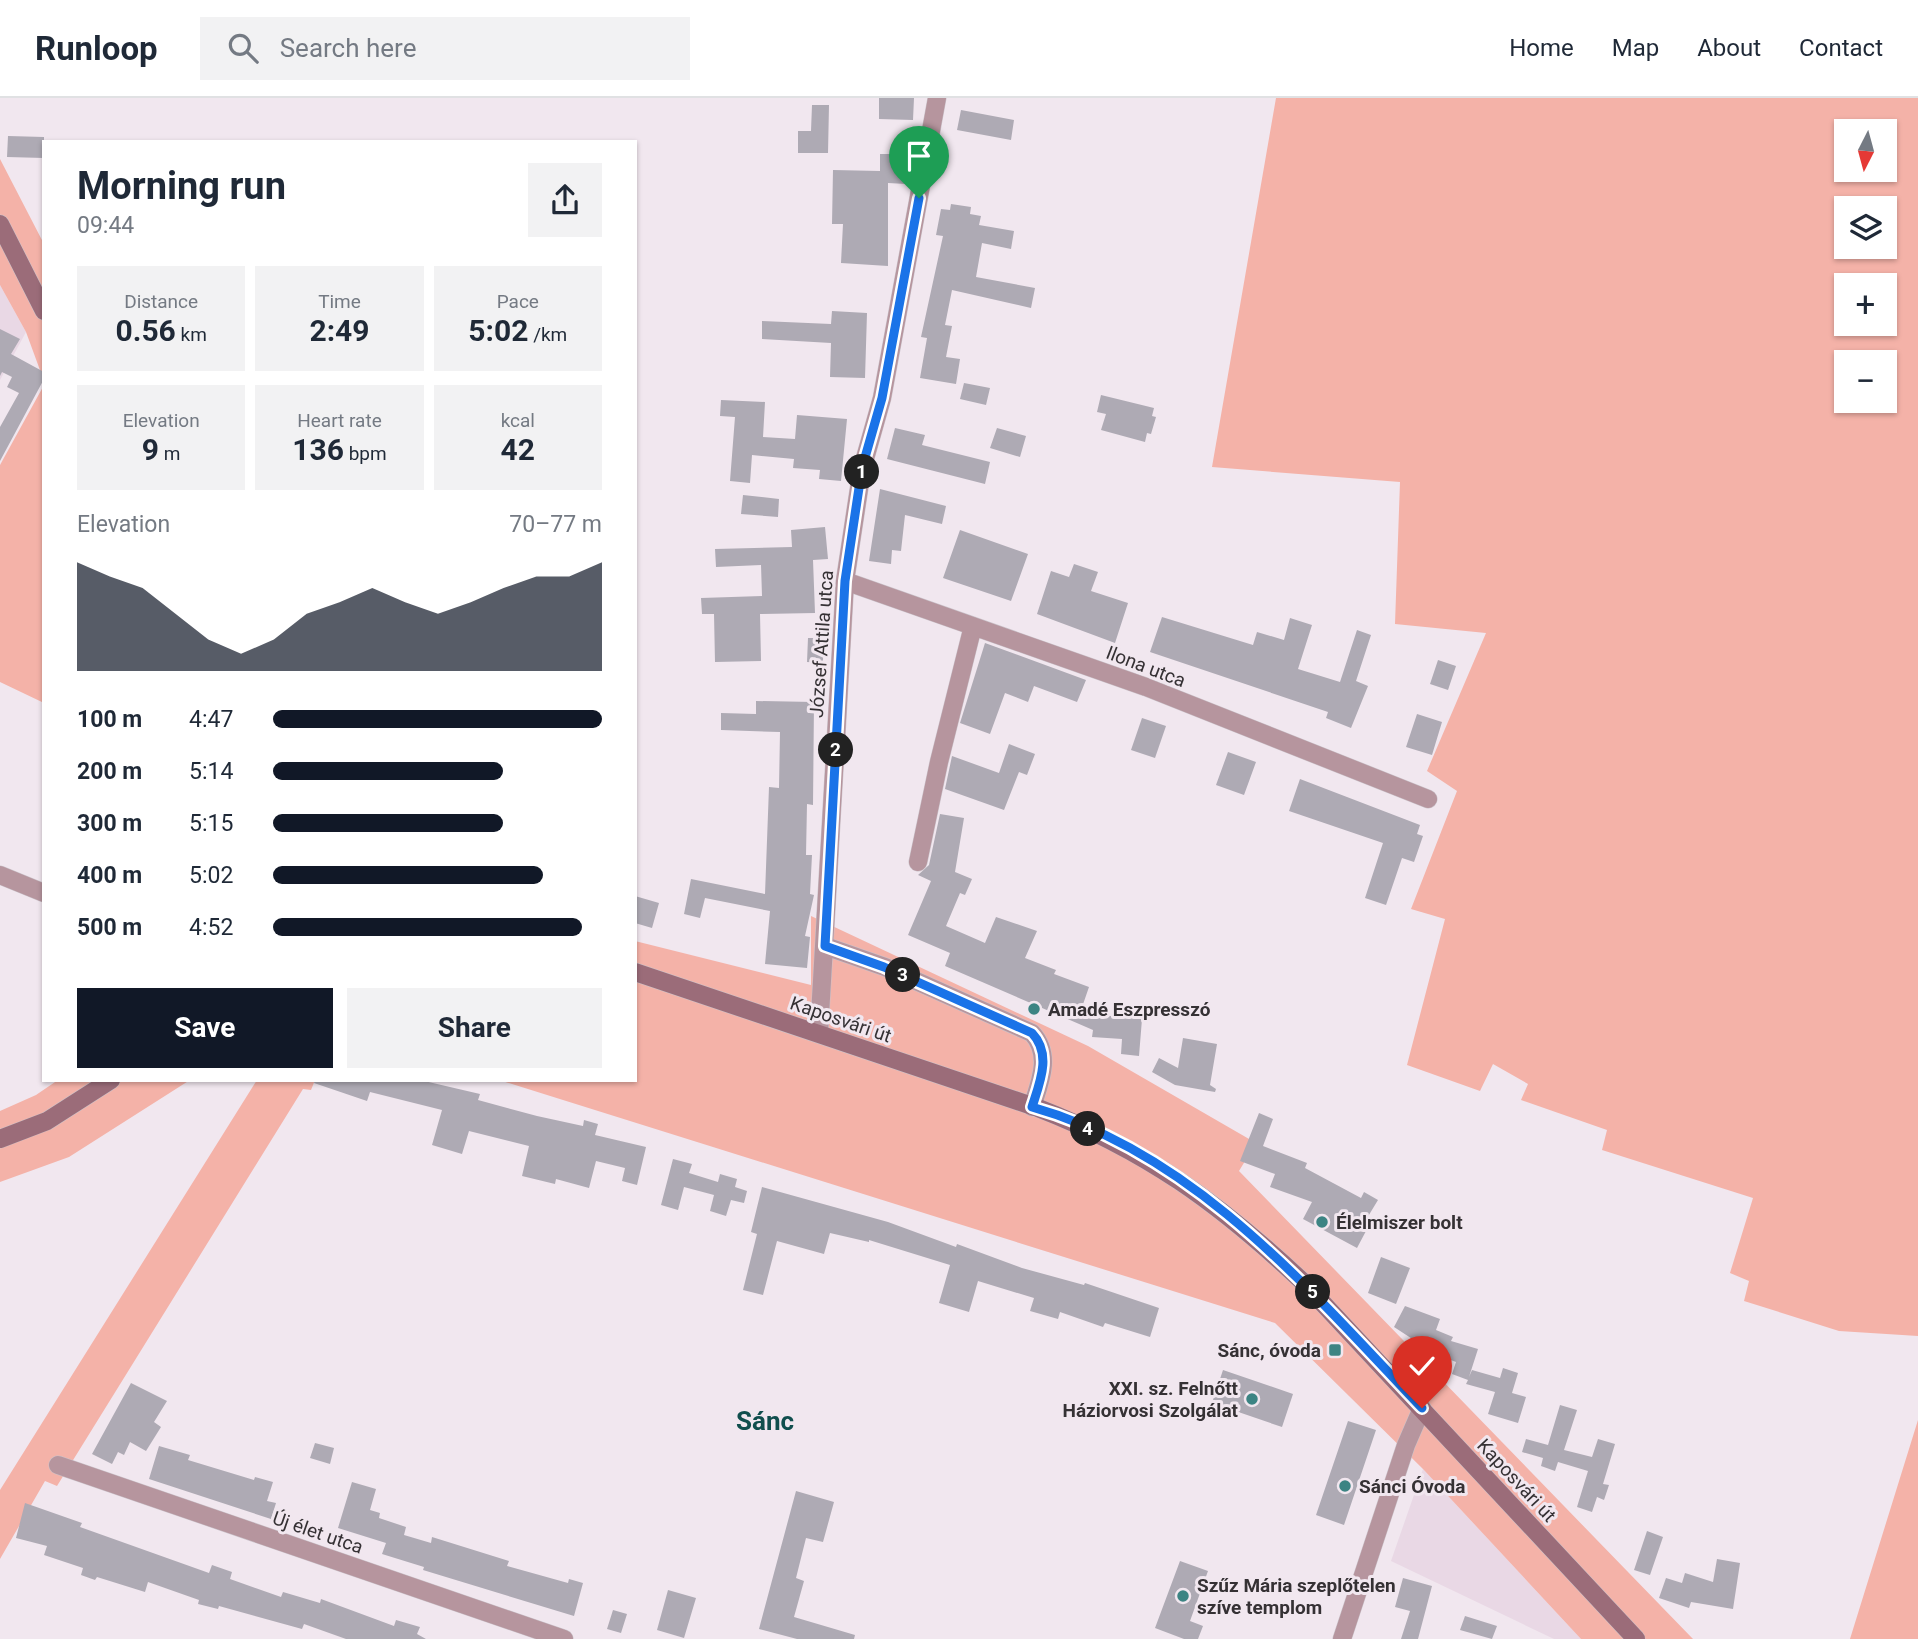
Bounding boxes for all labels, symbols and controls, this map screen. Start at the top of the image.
search box [200,17,690,80]
text: Runloop [35,29,158,68]
icon: search [224,29,262,67]
text: Search here [280,33,416,63]
text: Home [1509,34,1574,62]
text: Map [1612,34,1659,62]
text: About [1697,34,1761,62]
text: Contact [1799,34,1883,62]
north arrow [1834,119,1897,182]
map controls [1834,119,1897,413]
pin [889,126,949,198]
icon: arrive [900,137,938,175]
button: share [528,163,602,237]
text: Morning run [77,164,286,208]
button: layers [1834,196,1897,259]
text: 09:44 [77,212,134,239]
button: + [1834,273,1897,336]
text: Distance [124,290,198,313]
text: Time [318,290,361,313]
text: Pace [497,290,539,313]
text: 0.56 [115,313,176,348]
text: 2:49 [309,313,370,348]
text: 5:02 [468,313,528,348]
text: km [176,323,207,346]
text: /km [528,323,567,346]
button: − [1834,350,1897,413]
text: Elevation [123,409,200,432]
text: Heart rate [297,409,382,432]
text: kcal [501,409,535,432]
text: 9 [142,432,159,467]
text: 136 [292,432,344,467]
text: 42 [501,432,535,467]
text: m [159,442,180,465]
text: bpm [344,442,387,465]
pin: 1 [844,454,880,490]
text: 1 [856,460,867,483]
text: Elevation [77,511,170,538]
text: 70–77 m [509,511,602,538]
street label: József Attila utca [805,570,838,719]
street label: Ilona utca [1103,641,1189,692]
text: 100 m [77,706,142,733]
text: 4:47 [189,706,233,733]
pin: 2 [818,732,854,768]
text: 2 [830,738,841,761]
text: 200 m [77,758,142,785]
text: 5:14 [189,758,233,785]
text: 300 m [77,810,142,837]
text: 5:15 [189,810,233,837]
text: 400 m [77,862,142,889]
text: 5:02 [189,862,233,889]
text: 500 m [77,914,142,941]
text: 4:52 [189,914,233,941]
pin: 3 [886,958,920,992]
text: 3 [897,963,908,986]
button: Save [77,988,333,1068]
button: Share [347,988,602,1068]
street label: Kaposvári út [787,991,894,1048]
place label: Amadé Eszpresszó [1048,998,1211,1021]
marker: Amadé Eszpresszó [1026,1001,1042,1017]
pin: 4 [1070,1112,1106,1146]
text: 4 [1082,1117,1093,1140]
place label: Élelmiszer bolt [1336,1211,1463,1234]
marker: Élelmiszer bolt [1314,1214,1330,1230]
pin: 5 [1296,1274,1330,1310]
text: 5 [1307,1280,1318,1303]
pin [1392,1336,1452,1408]
place label: Sánc, óvoda [1218,1339,1321,1362]
marker: Sánc, óvoda [1327,1342,1343,1358]
icon: check [1403,1347,1441,1385]
place label: XXI. sz. Felnőtt Háziorvosi Szolgálat [1063,1377,1239,1422]
marker: XXI. sz. Felnőtt Háziorvosi Szolgálat [1244,1391,1260,1407]
district label: Sánc [736,1406,794,1436]
street label: Kaposvári út [1472,1434,1561,1527]
place label: Sánci Óvoda [1359,1475,1465,1498]
marker: Sánci Óvoda [1337,1478,1353,1494]
street label: Új élet utca [270,1506,366,1559]
place label: Szűz Mária szeplőtelen szíve templom [1197,1574,1396,1619]
marker: Szűz Mária szeplőtelen szíve templom [1175,1588,1191,1604]

